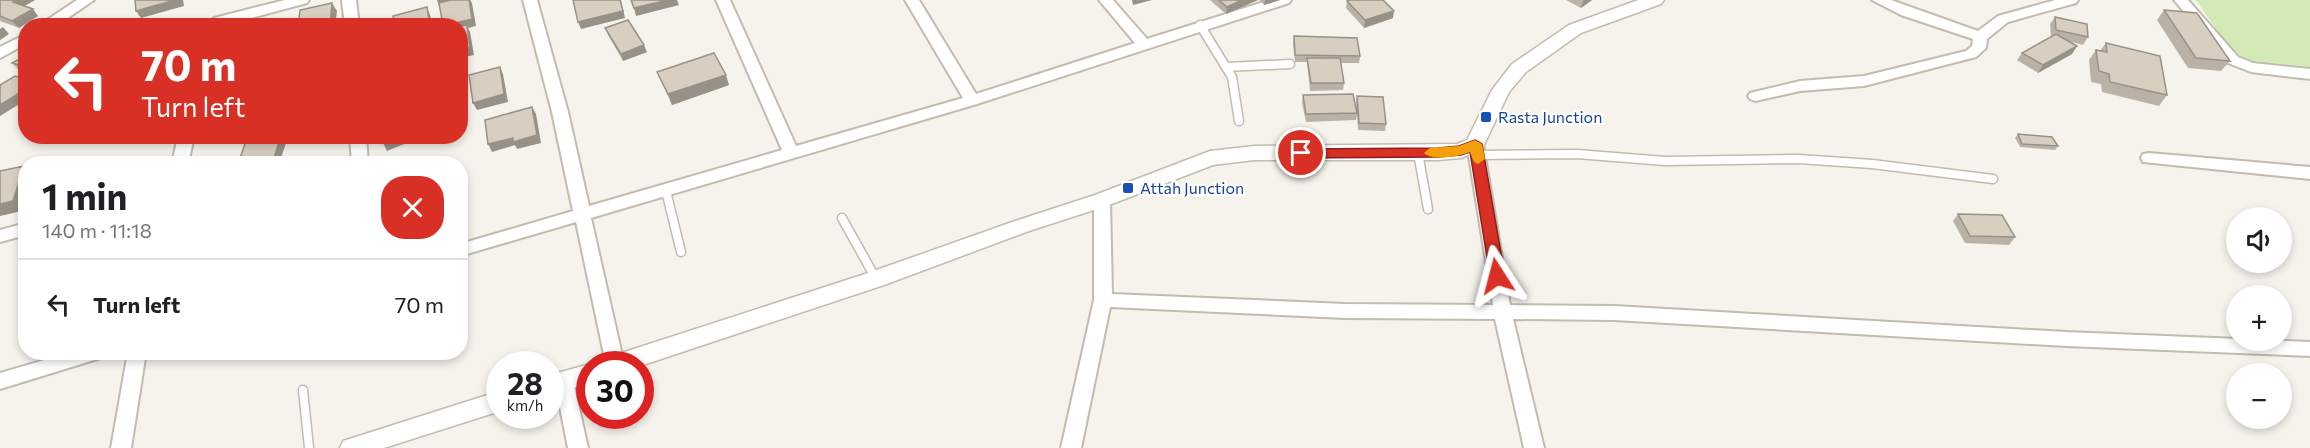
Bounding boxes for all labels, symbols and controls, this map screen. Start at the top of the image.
text: 70 m [141,38,236,90]
icon: left [42,42,120,120]
text: Turn left [141,90,245,123]
place label: Rasta Junction [1498,107,1602,126]
marker: Rasta Junction [1479,110,1493,124]
pin [1275,127,1326,178]
icon: arrive [1284,136,1317,169]
text: 1 min [42,173,127,217]
button: close [381,176,444,239]
place label: Attah Junction [1140,178,1244,197]
marker: Attah Junction [1121,181,1135,195]
map controls [2226,207,2292,429]
button: sound [2226,207,2292,273]
text: 140 m · 11:18 [42,218,152,242]
position arrow [1465,244,1529,308]
button: + [2226,285,2292,351]
icon: left [42,288,75,321]
text: Turn left [93,291,180,318]
text: 70 m [395,291,444,318]
speed limit sign: 30 [576,351,654,429]
button: − [2226,363,2292,429]
text: 28 [507,364,543,401]
text: km/h [507,396,543,414]

